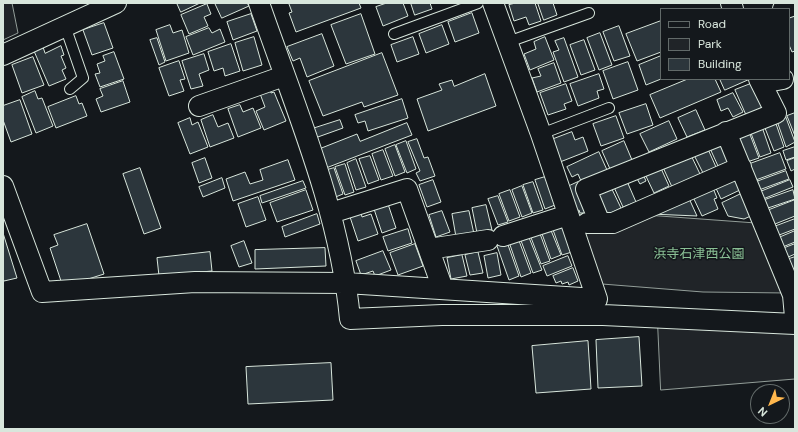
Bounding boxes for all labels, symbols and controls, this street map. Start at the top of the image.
legend [660,8,790,80]
text: Road [698,16,726,32]
text: Park [698,36,722,52]
text: Building [698,56,742,72]
park label: 浜寺石津西公園 [654,247,744,263]
north arrow [750,384,790,424]
text: N [755,404,770,420]

